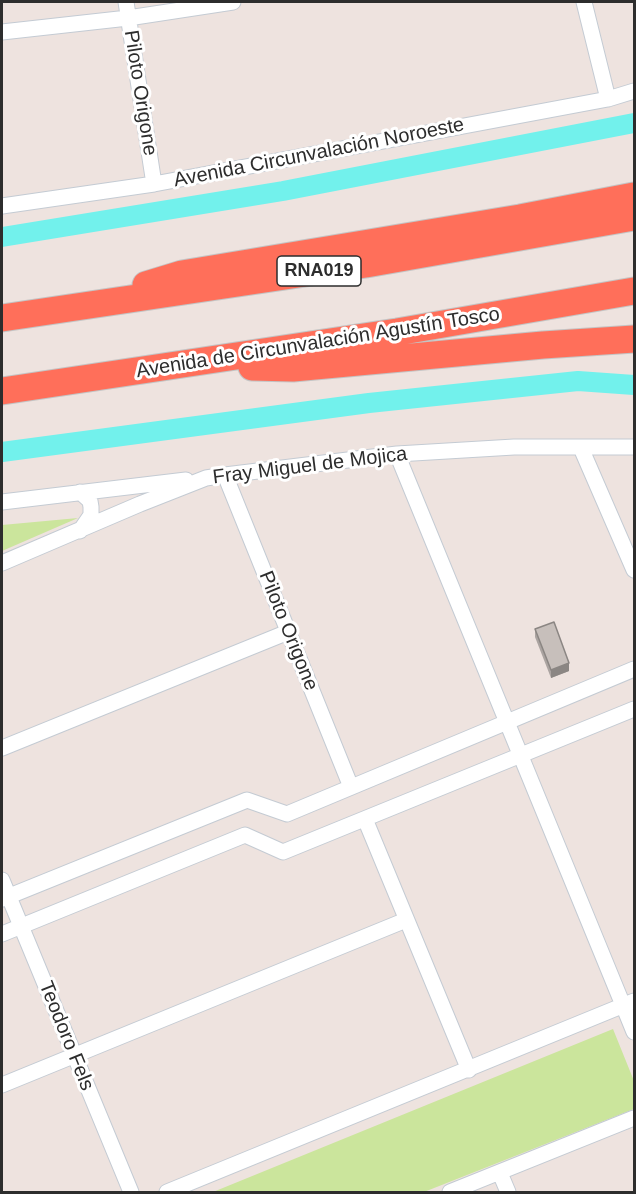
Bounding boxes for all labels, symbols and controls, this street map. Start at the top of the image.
street label: Piloto Origone [118,29,162,157]
street label: Avenida Circunvalación Noroeste [172,113,466,193]
road number: RNA019 [277,256,361,286]
street label: Avenida de Circunvalación Agustín Tosco [135,302,501,384]
street label: Fray Miguel de Mojica [211,442,409,490]
street label: Piloto Origone [253,568,323,694]
street label: Teodoro Fels [33,978,99,1094]

